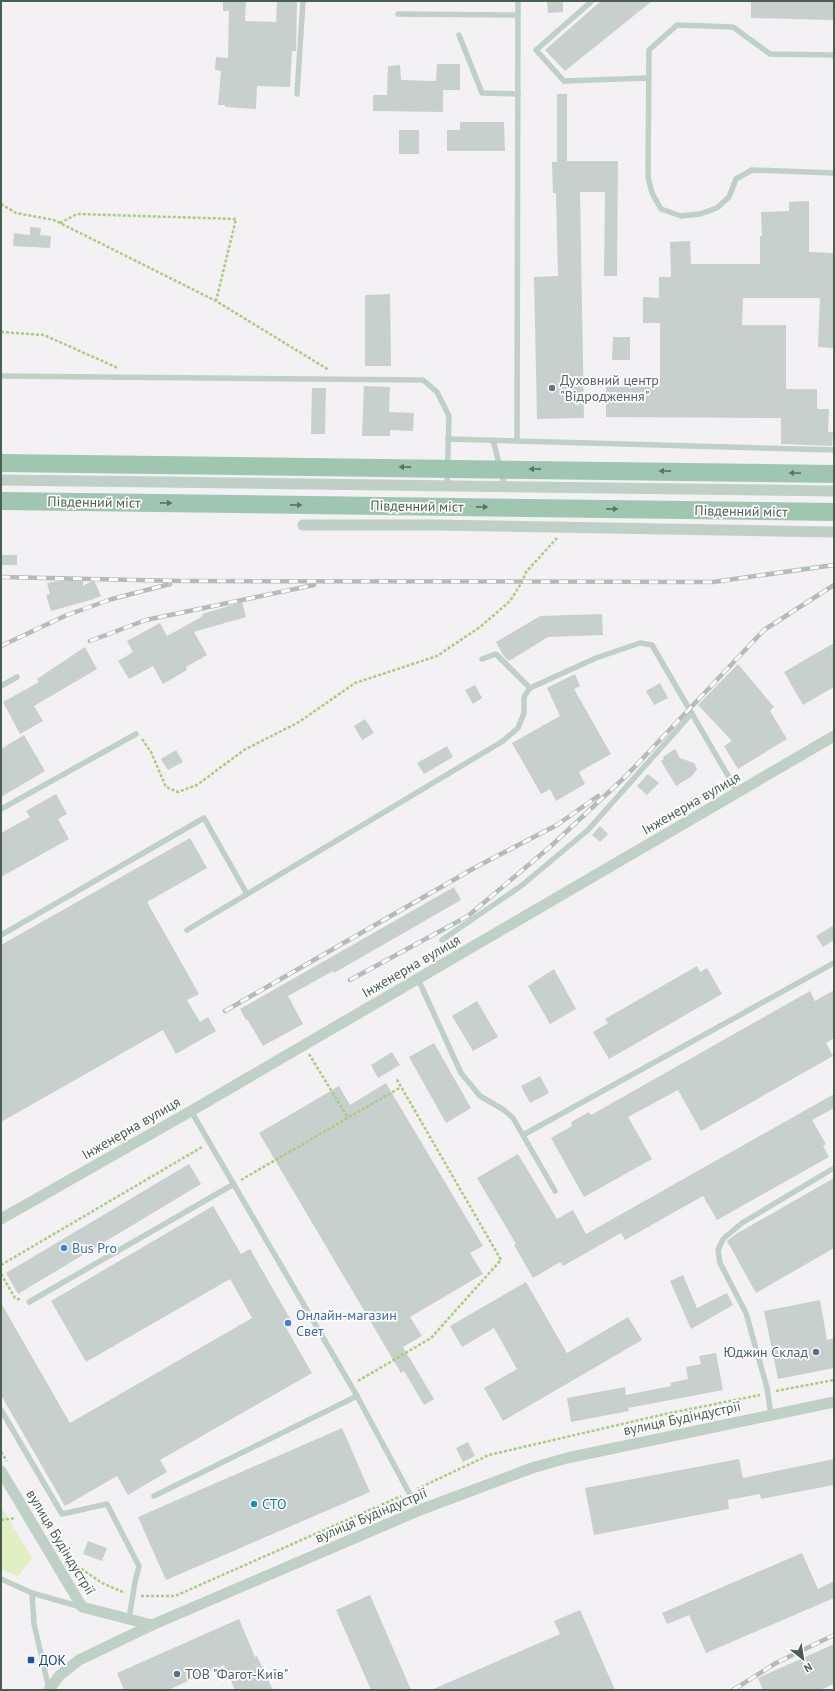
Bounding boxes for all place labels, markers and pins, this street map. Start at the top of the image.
place label: Духовний центр "Відродження" [560,371,659,405]
marker: Духовний центр "Відродження" [547,383,557,393]
place label: Bus Pro [72,1239,117,1257]
marker: Bus Pro [59,1243,69,1253]
place label: Онлайн-магазин Свет [296,1306,397,1340]
marker: Онлайн-магазин Свет [283,1318,293,1328]
place label: Юджин Склад [724,1343,808,1361]
marker: Юджин Склад [811,1347,821,1357]
place label: СТО [262,1495,287,1513]
marker: СТО [249,1499,259,1509]
place label: ДОК [39,1651,67,1669]
marker: ДОК [26,1655,36,1665]
place label: ТОВ "Фагот-Київ" [185,1665,288,1683]
marker: ТОВ "Фагот-Київ" [172,1669,182,1679]

